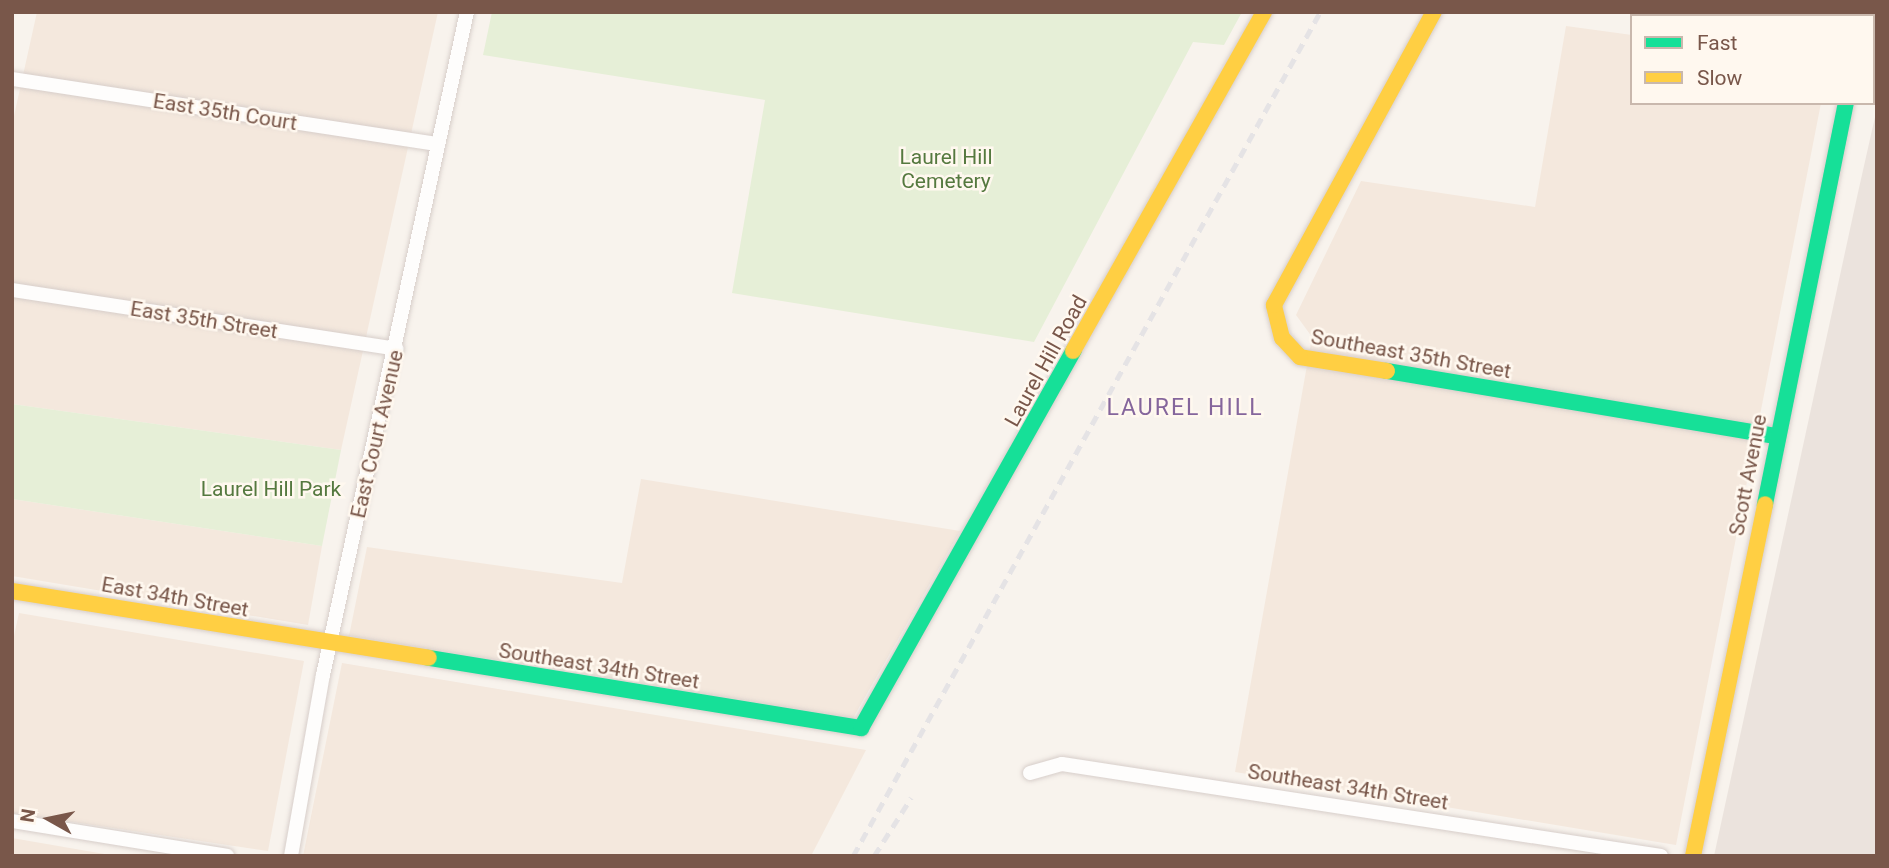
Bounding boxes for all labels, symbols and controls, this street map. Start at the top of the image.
legend [1630,14,1875,105]
text: Fast [1697,31,1737,55]
text: Slow [1697,66,1742,90]
street label: East 35th Court [151,88,299,136]
park label: Laurel Hill Cemetery [900,144,992,194]
street label: Laurel Hill Road [999,291,1093,431]
street label: East 35th Street [128,296,280,344]
street label: Southeast 35th Street [1309,324,1513,384]
street label: East Court Avenue [345,347,409,521]
district label: LAUREL HILL [1108,394,1262,422]
street label: Scott Avenue [1724,412,1772,538]
park label: Laurel Hill Park [201,476,341,502]
street label: East 34th Street [99,572,251,622]
street label: Southeast 34th Street [497,638,701,694]
street label: Southeast 34th Street [1246,759,1450,815]
north arrow [14,784,84,854]
text: N [15,807,40,824]

